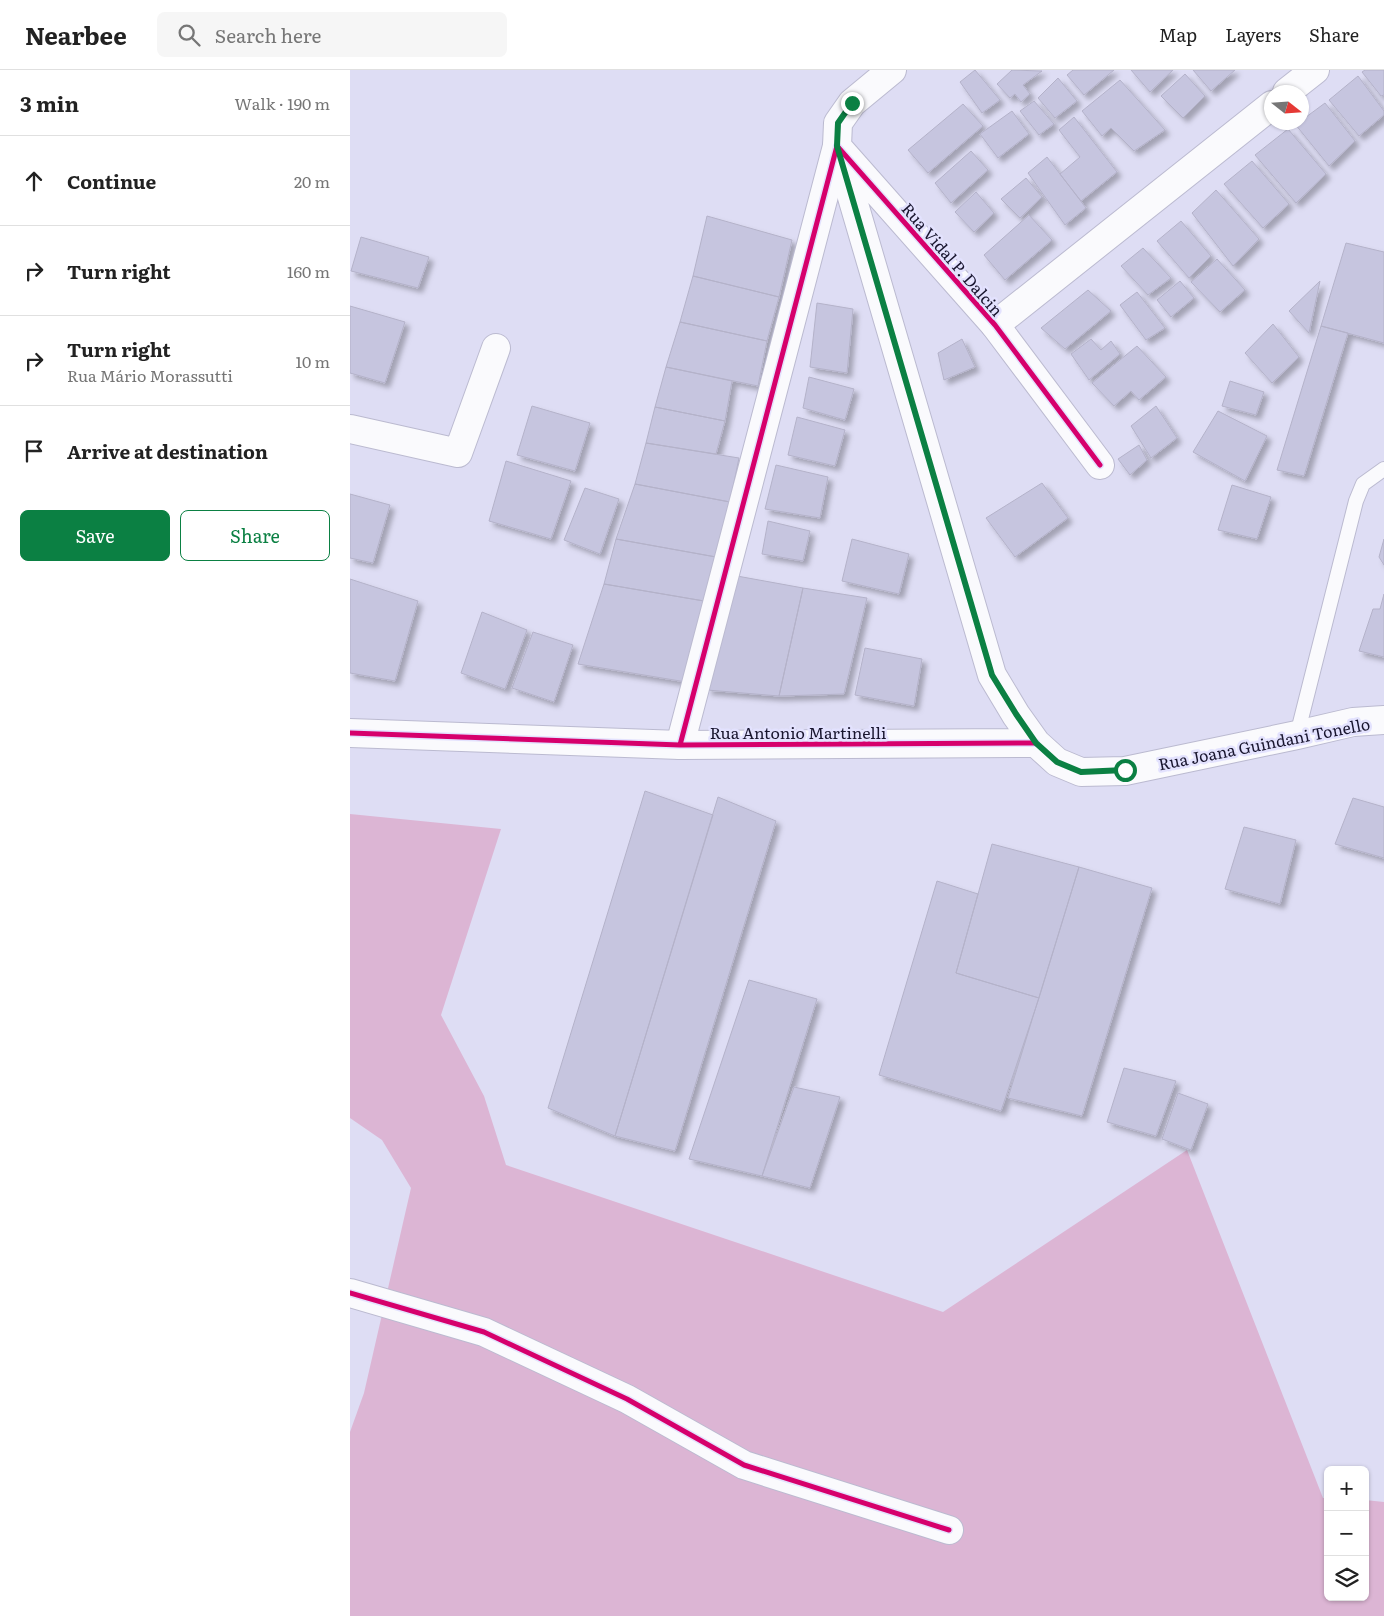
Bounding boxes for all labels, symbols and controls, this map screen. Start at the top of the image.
search box [157,12,507,57]
text: Nearbee [25,17,127,52]
icon: search [175,21,203,49]
text: Search here [215,21,321,49]
text: Map [1159,21,1197,48]
text: Layers [1225,21,1281,48]
text: Share [1309,21,1359,48]
north arrow [1264,85,1309,130]
text: 3 min [20,87,79,118]
text: Walk · 190 m [234,91,330,115]
route end [841,92,864,115]
icon: ahead [20,167,48,195]
text: Continue [67,167,156,195]
text: 20 m [294,169,330,193]
street label: Rua Vidal P. Dalcin [897,197,1009,321]
icon: right [20,257,48,285]
text: Turn right [67,257,171,285]
text: 160 m [287,259,330,283]
text: Turn right [67,335,171,363]
icon: right [20,347,48,375]
text: 10 m [296,349,330,373]
text: Rua Mário Morassutti [67,363,233,387]
icon: arrive [20,437,48,465]
text: Arrive at destination [67,437,268,465]
button: Save [20,510,170,561]
button: Share [180,510,330,561]
street label: Rua Joana Guindani Tonello [1156,711,1372,775]
street label: Rua Antonio Martinelli [710,720,886,744]
route start [1114,759,1137,782]
map controls [1324,1466,1369,1601]
button: + [1324,1466,1369,1511]
button: − [1324,1511,1369,1556]
button: layers [1324,1556,1369,1601]

